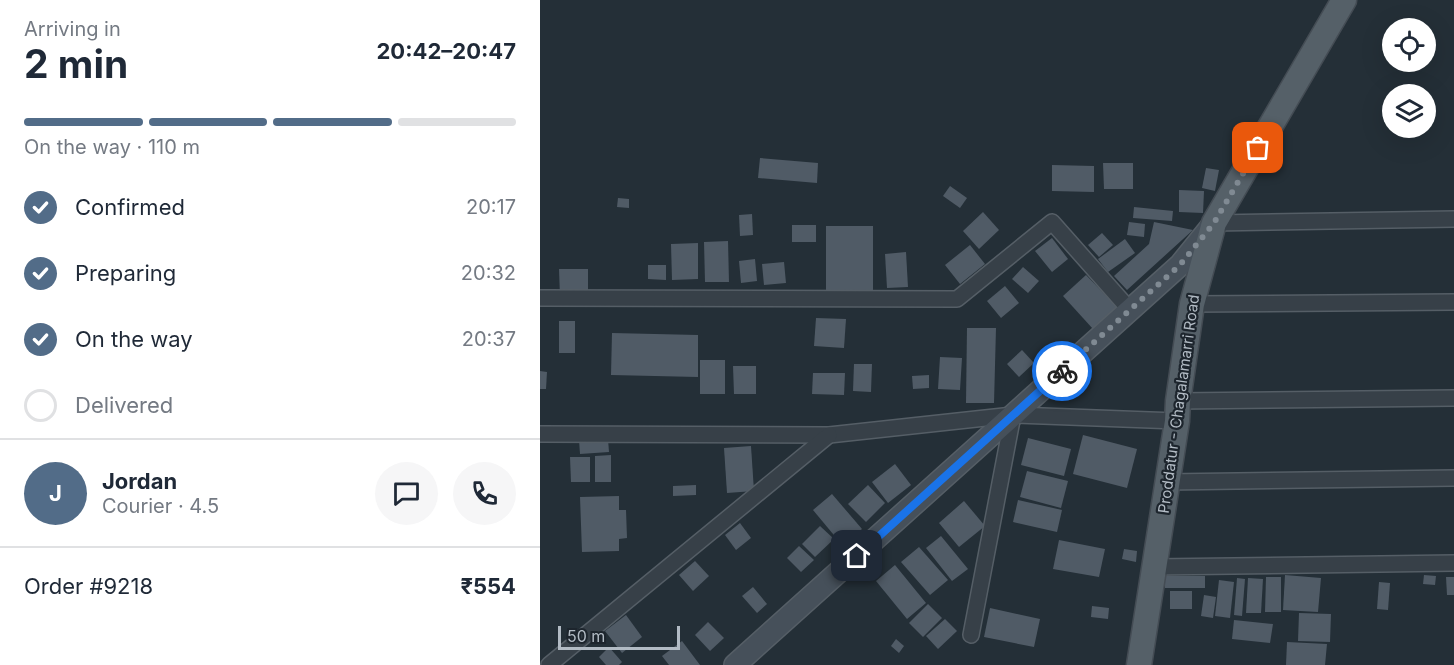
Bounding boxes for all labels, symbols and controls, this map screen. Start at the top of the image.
text: Arriving in [24,17,121,41]
map controls [1382,18,1436,138]
button: locate [1382,18,1436,72]
text: 20:42–20:47 [377,38,516,64]
text: 2 min [24,40,128,87]
button: layers [1382,84,1436,138]
pin [1232,122,1283,173]
icon: bag [1241,131,1274,164]
text: On the way · 110 m [24,135,200,159]
icon: check [24,191,57,224]
text: Confirmed [75,194,185,220]
text: 20:17 [466,195,516,219]
icon: check [24,257,57,290]
text: Preparing [75,260,176,286]
text: 20:32 [461,261,516,285]
street label: Proddatur - Chagalamarri Road [1154,293,1203,515]
icon: check [24,323,57,356]
text: On the way [75,326,193,352]
text: 20:37 [462,327,516,351]
courier [1032,341,1092,401]
icon: bike [1046,355,1079,388]
text: Delivered [75,392,173,418]
button: chat [375,462,438,525]
button: phone [453,462,516,525]
text: Jordan [102,468,177,494]
text: J [49,480,62,506]
text: Courier · 4.5 [102,494,219,518]
pin [831,530,882,581]
icon: home [840,539,873,572]
text: Order #9218 [24,573,153,599]
text: ₹554 [460,573,516,599]
scale bar [558,623,680,650]
text: 50 m [567,626,605,646]

